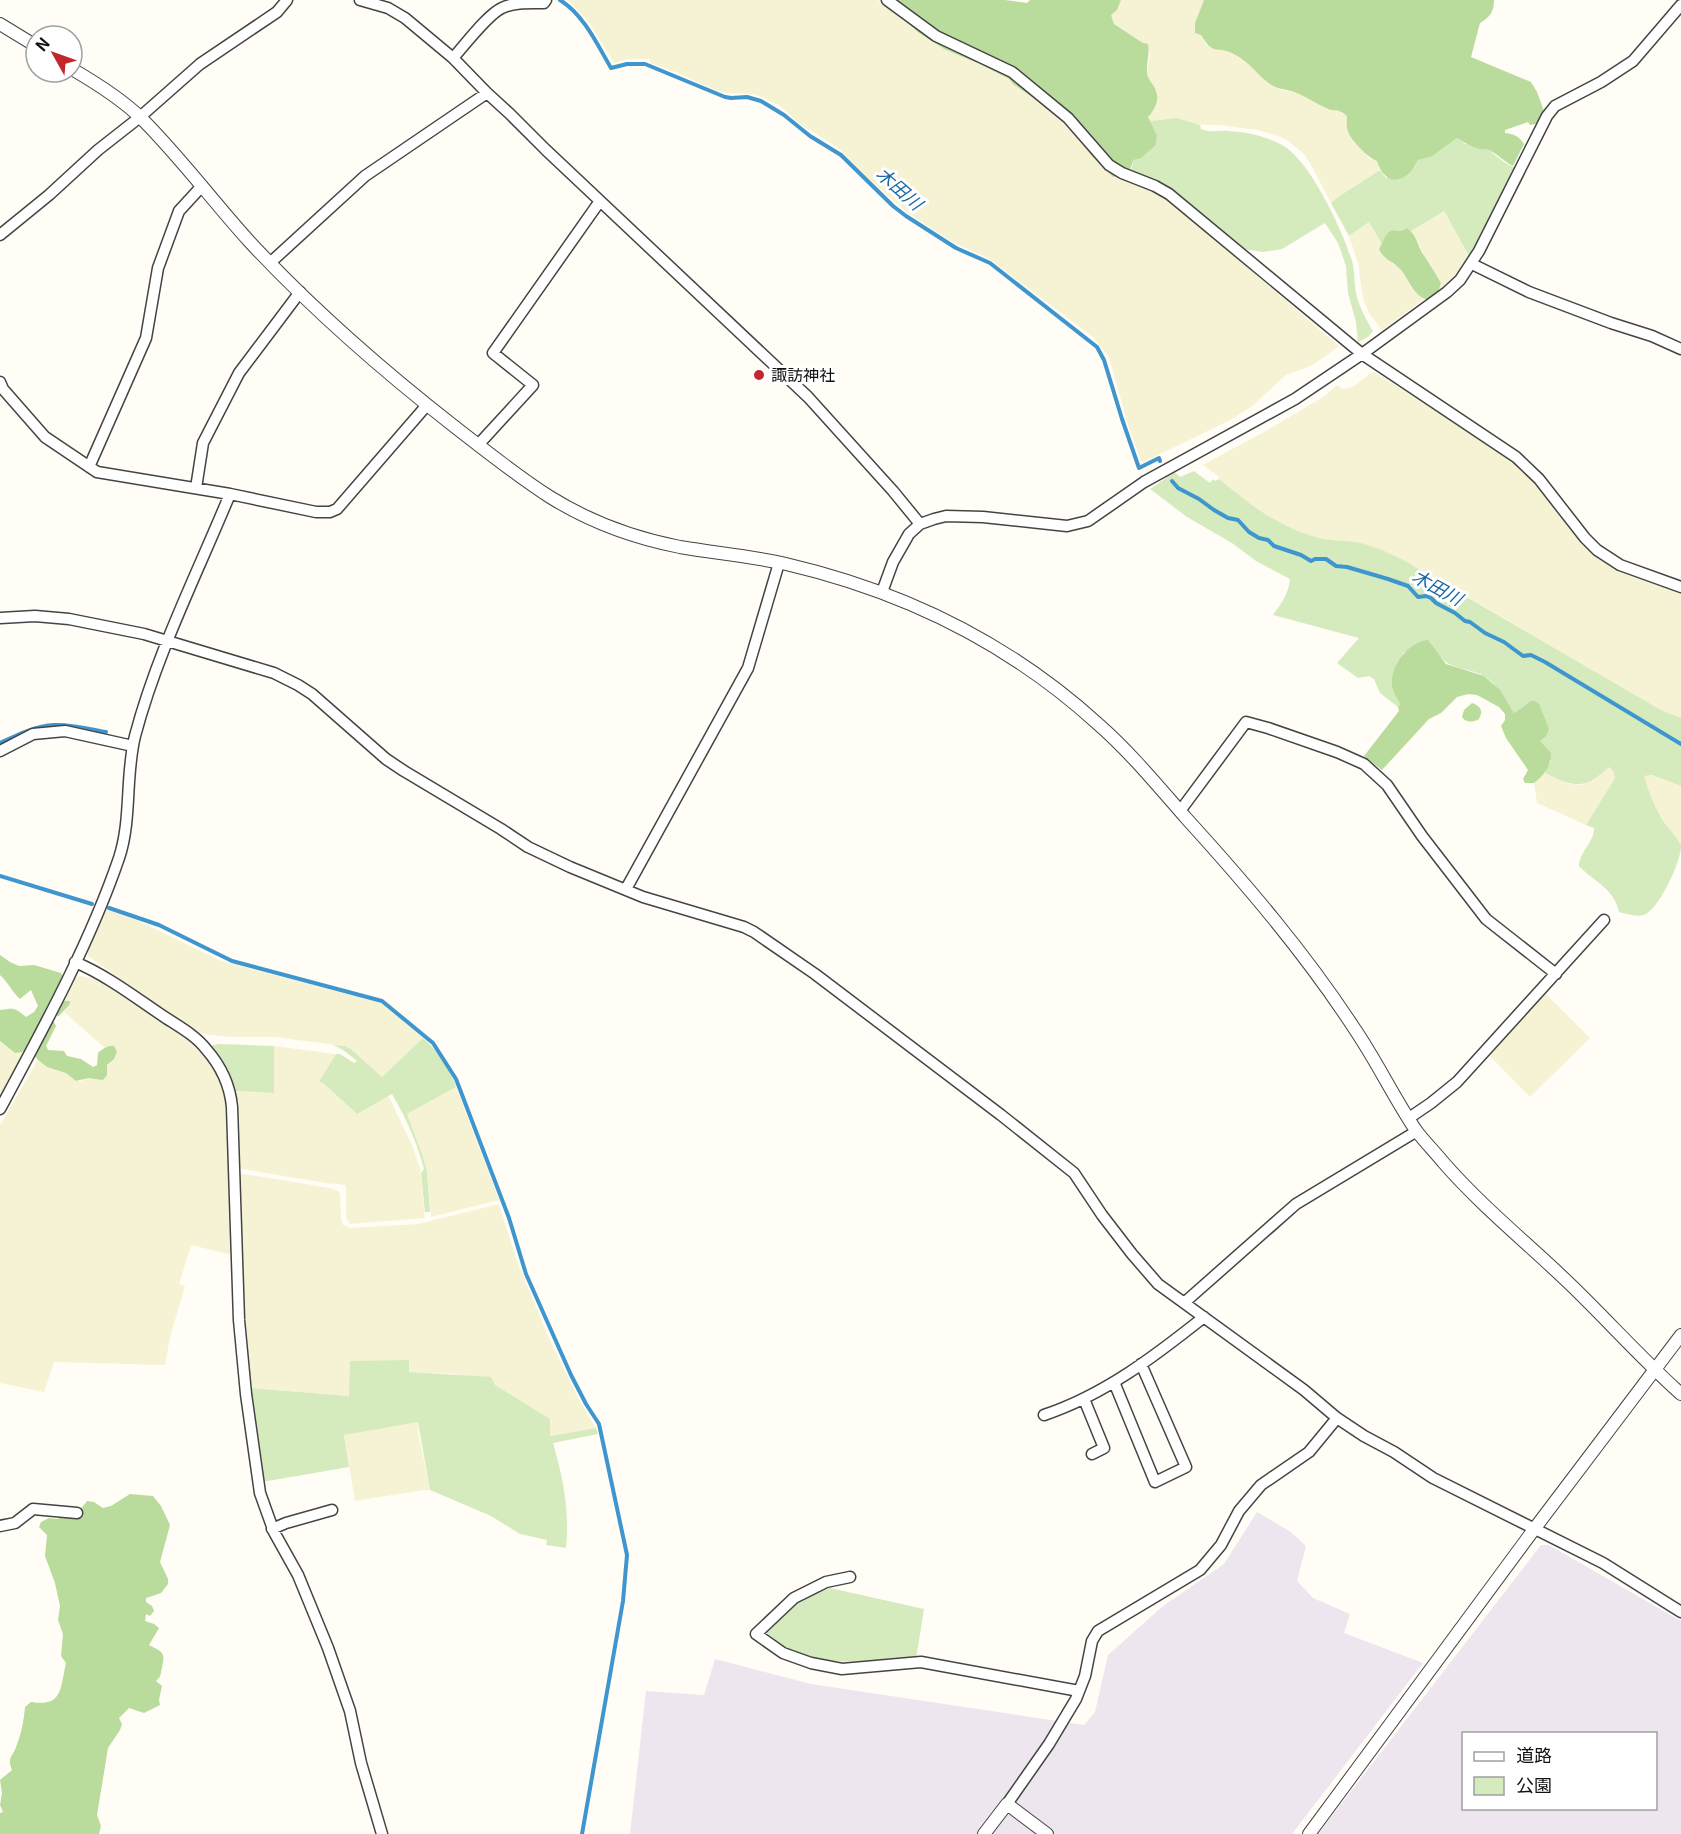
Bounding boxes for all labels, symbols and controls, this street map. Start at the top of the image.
north arrow [24,24,84,84]
text: N [29,31,55,56]
water label: 木田川 [871,160,931,216]
place label: 諏訪神社 [771,362,835,386]
marker: 諏訪神社 [752,368,766,382]
water label: 木田川 [1408,562,1470,612]
legend [1462,1732,1657,1810]
text: 道路 [1516,1741,1552,1767]
text: 公園 [1516,1771,1552,1797]

